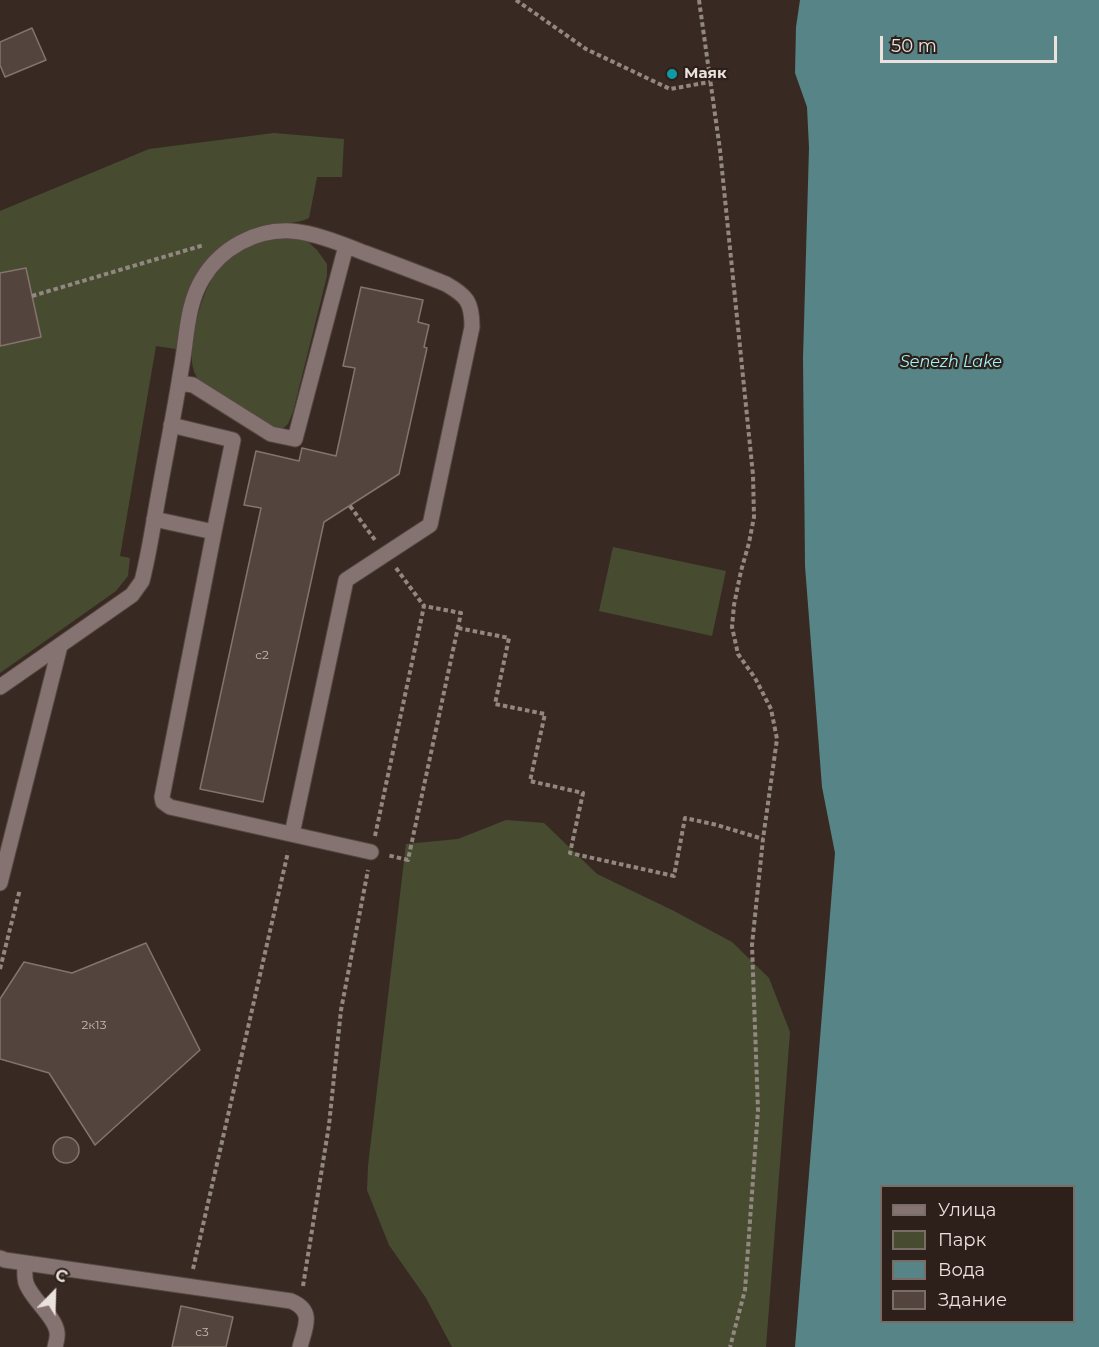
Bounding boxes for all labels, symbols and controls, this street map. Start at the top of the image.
scale bar [883,24,1060,62]
text: 50 m [891,35,937,57]
place label: Маяк [684,65,727,83]
marker: Маяк [665,67,679,81]
water label: Senezh Lake [900,352,1002,372]
house number: с2 [255,648,269,662]
house number: 2к13 [82,1018,106,1032]
legend [880,1185,1075,1323]
text: Улица [938,1199,996,1221]
text: Парк [938,1229,986,1251]
text: Вода [938,1259,985,1281]
north arrow [24,1263,84,1323]
text: С [52,1265,70,1287]
text: Здание [938,1289,1007,1311]
house number: с3 [195,1325,209,1339]

